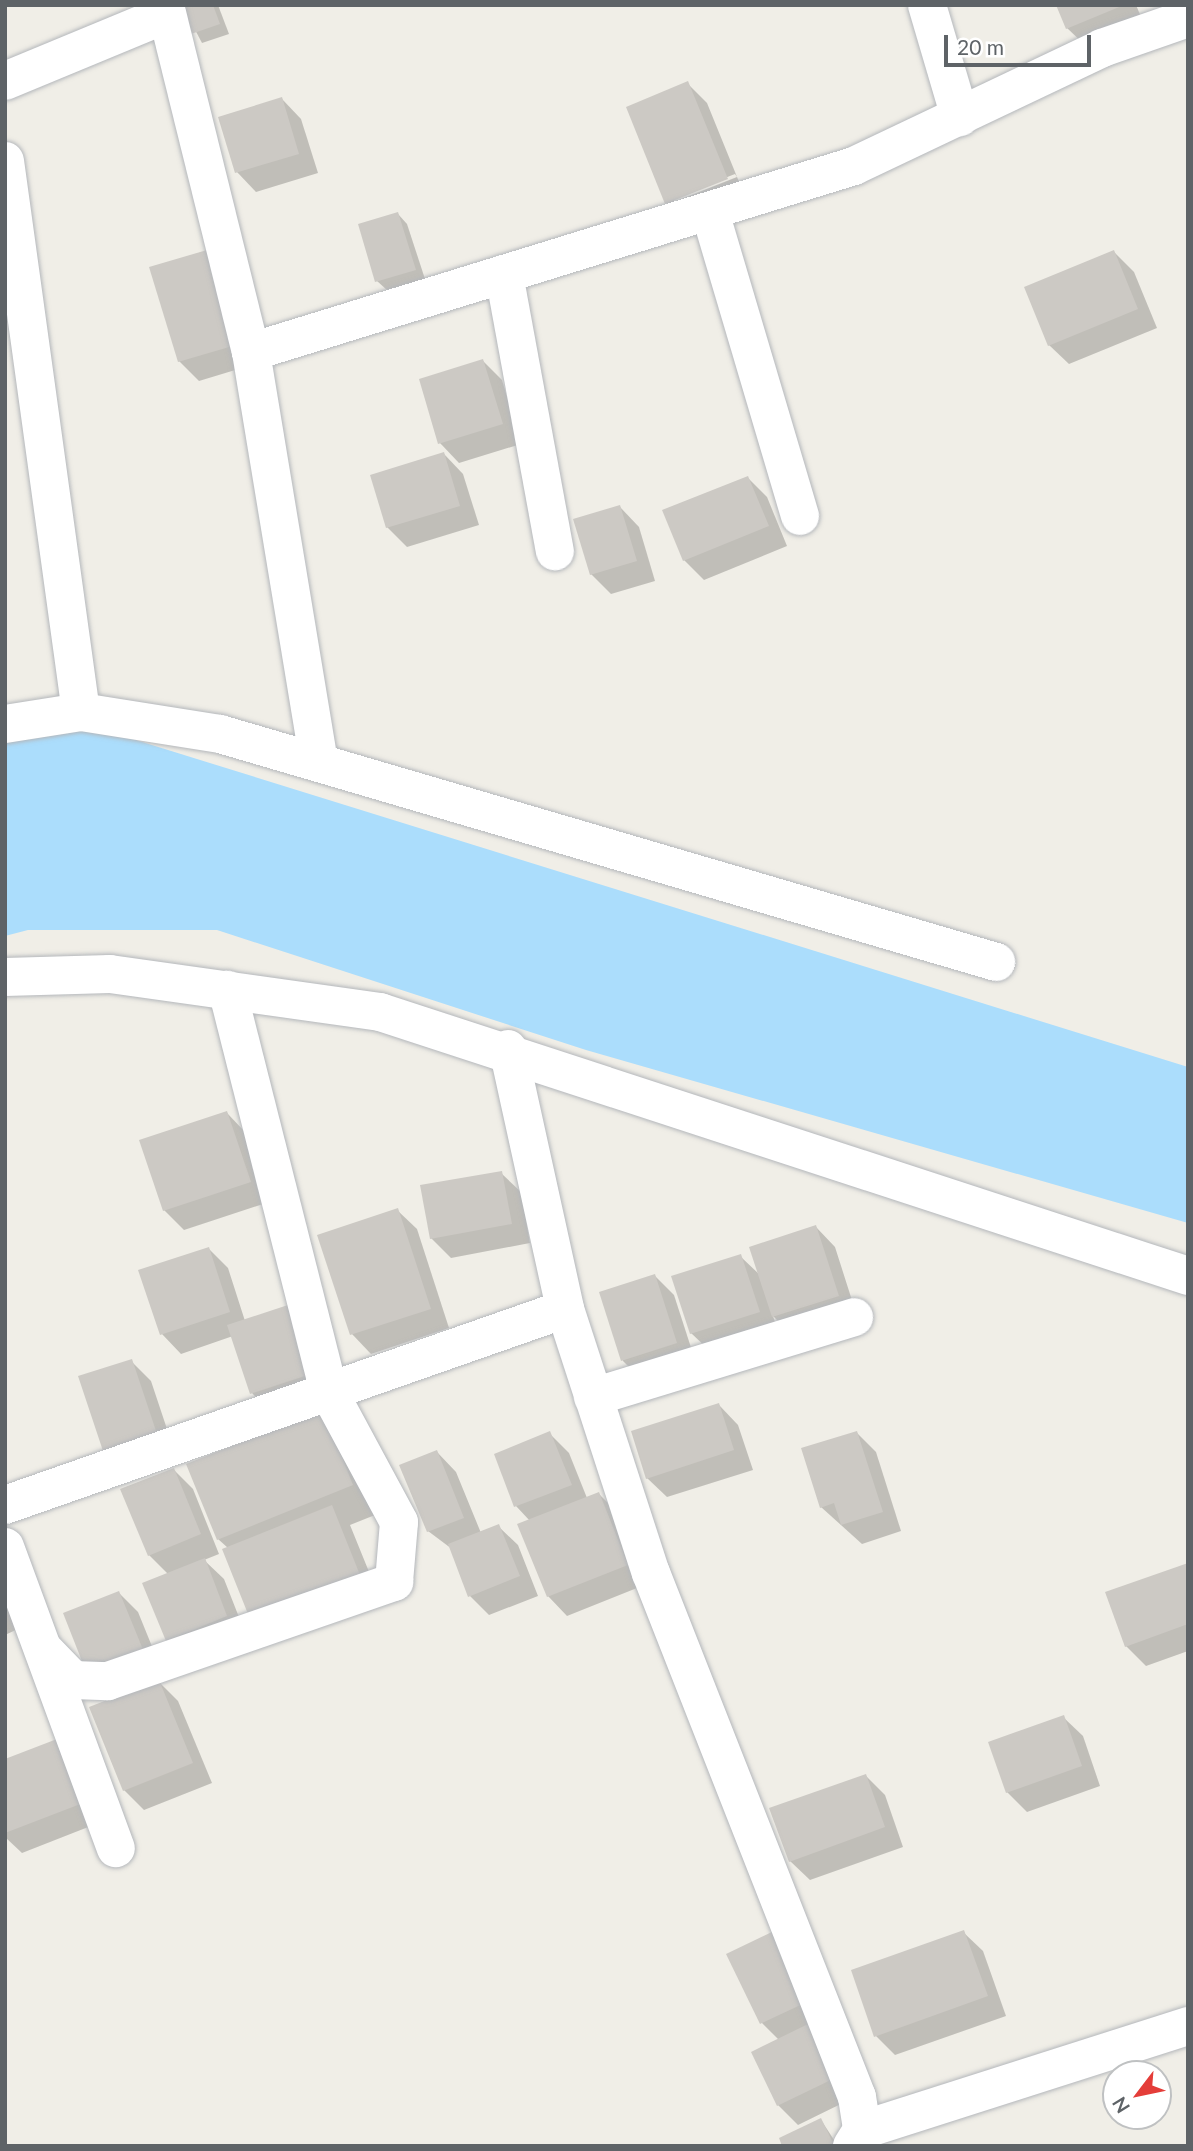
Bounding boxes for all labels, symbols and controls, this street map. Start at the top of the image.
scale bar [948,21,1095,65]
text: 20 m [957,34,1004,59]
north arrow [1102,2060,1172,2130]
text: N [1107,2093,1134,2118]

